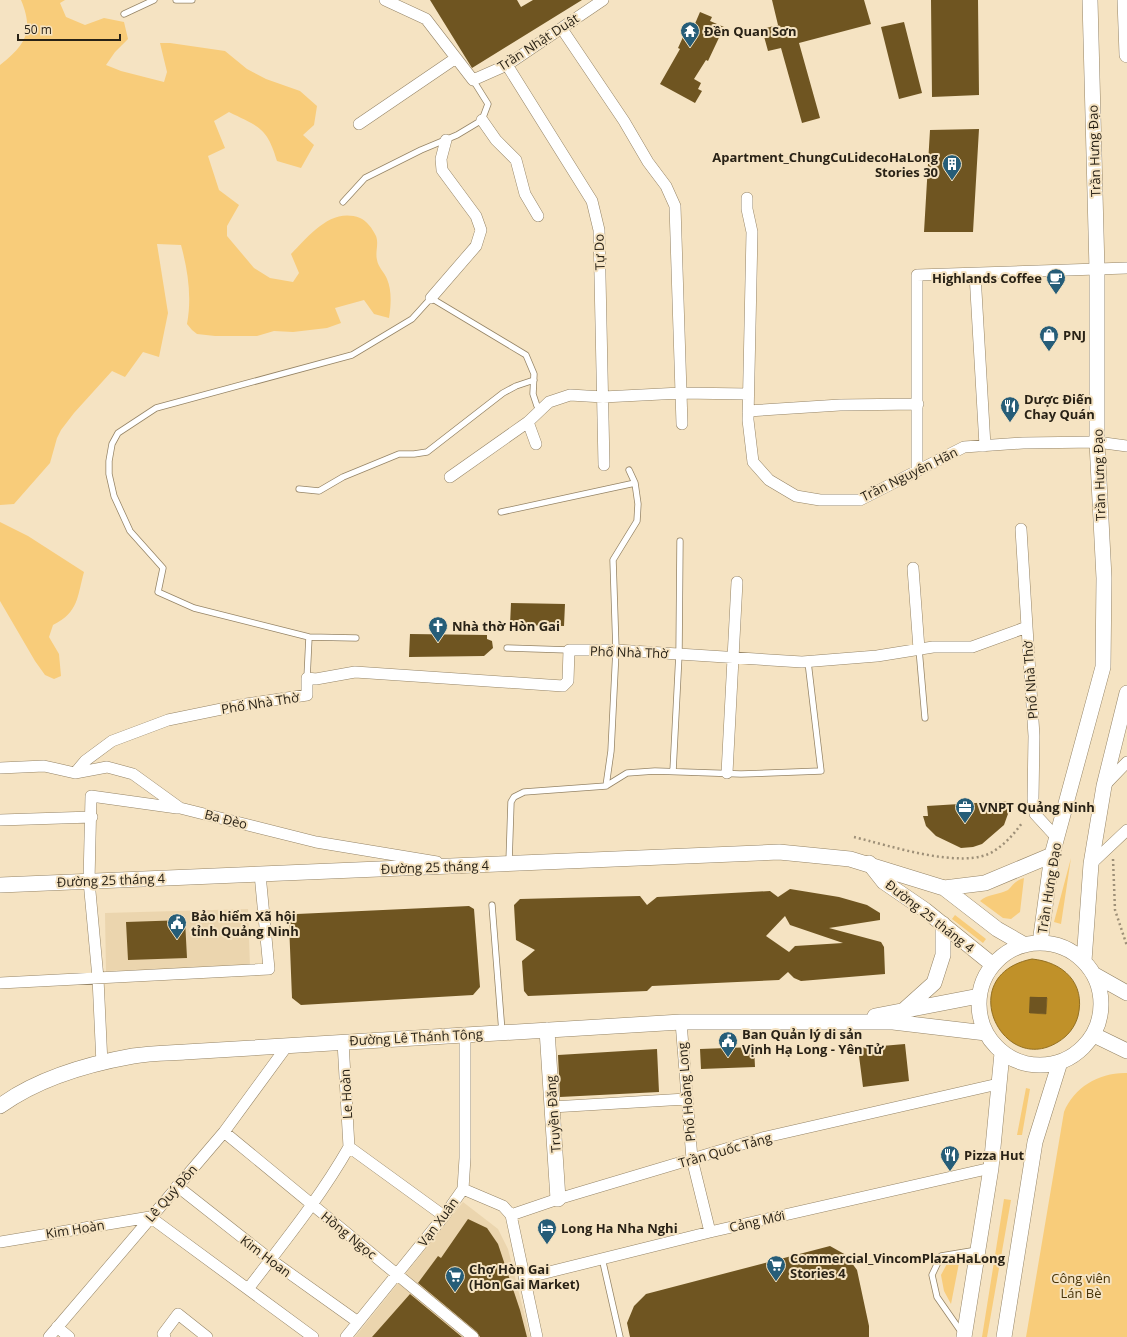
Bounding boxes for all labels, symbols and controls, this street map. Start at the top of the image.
street label: Trần Nhật Duật [494,9,582,75]
scale bar [18,16,120,42]
temple icon: Đền Quan Sơn [679,20,701,48]
text: 50 m [24,21,52,38]
place label: Đền Quan Sơn [704,22,796,40]
street label: Trần Hưng Đạo [1083,104,1105,197]
place label: Apartment_ChungCuLidecoHaLong Stories 30 [712,148,939,181]
building icon: Apartment_ChungCuLidecoHaLong Stories 30 [941,153,963,181]
street label: Tự Do [589,233,609,271]
cafe icon: Highlands Coffee [1045,267,1067,295]
place label: Highlands Coffee [932,269,1042,287]
shop icon: PNJ [1038,324,1060,352]
place label: PNJ [1063,326,1086,344]
place label: Dược Điến Chay Quán [1024,390,1095,423]
restaurant icon: Dược Điến Chay Quán [999,395,1021,423]
street label: Trần Hưng Đạo [1088,428,1110,521]
street label: Trần Nguyên Hãn [858,443,960,505]
church icon: Nhà thờ Hòn Gai [427,615,449,643]
place label: Nhà thờ Hòn Gai [452,617,560,635]
street label: Phố Nhà Thờ [1018,639,1042,720]
street label: Phố Nhà Thờ [589,642,670,662]
street label: Phố Nhà Thờ [220,688,301,718]
office icon: VNPT Quảng Ninh [954,796,976,824]
place label: VNPT Quảng Ninh [979,798,1095,816]
street label: Ba Đèo [203,805,249,833]
street label: Trần Hưng Đạo [1033,841,1065,935]
street label: Đường 25 tháng 4 [381,856,490,878]
street label: Đường 25 tháng 4 [57,869,166,891]
street label: Đường 25 tháng 4 [882,876,979,957]
place label: Bảo hiểm Xã hội tỉnh Quảng Ninh [191,907,299,940]
public building icon: Bảo hiểm Xã hội tỉnh Quảng Ninh [166,912,188,940]
street label: Đường Lê Thánh Tông [349,1025,483,1049]
place label: Ban Quản lý di sản Vịnh Hạ Long - Yên Tử [742,1025,885,1058]
public building icon: Ban Quản lý di sản Vịnh Hạ Long - Yên Tử [717,1030,739,1058]
street label: Phố Hoàng Long [673,1042,699,1142]
street label: Le Hoàn [336,1069,356,1119]
street label: Truyền Đăng [541,1075,565,1153]
street label: Trần Quốc Tảng [676,1128,774,1172]
restaurant icon: Pizza Hut [939,1144,961,1172]
place label: Pizza Hut [964,1146,1025,1164]
street label: Lê Quý Đôn [141,1160,201,1226]
street label: Vạn Xuân [414,1194,462,1250]
street label: Cảng Mới [727,1206,787,1236]
street label: Hồng Ngọc [317,1207,381,1263]
street label: Kim Hoàn [44,1215,106,1243]
hotel icon: Long Ha Nha Nghi [536,1217,558,1245]
place label: Long Ha Nha Nghi [561,1219,678,1237]
street label: Kim Hoan [237,1231,295,1281]
place label: Commercial_VincomPlazaHaLong Stories 4 [790,1249,1006,1282]
supermarket icon: Commercial_VincomPlazaHaLong Stories 4 [765,1254,787,1282]
place label: Chợ Hòn Gai (Hon Gai Market) [469,1260,580,1293]
supermarket icon: Chợ Hòn Gai (Hon Gai Market) [444,1265,466,1293]
park label: Công viên Lán Bè [1051,1269,1111,1302]

